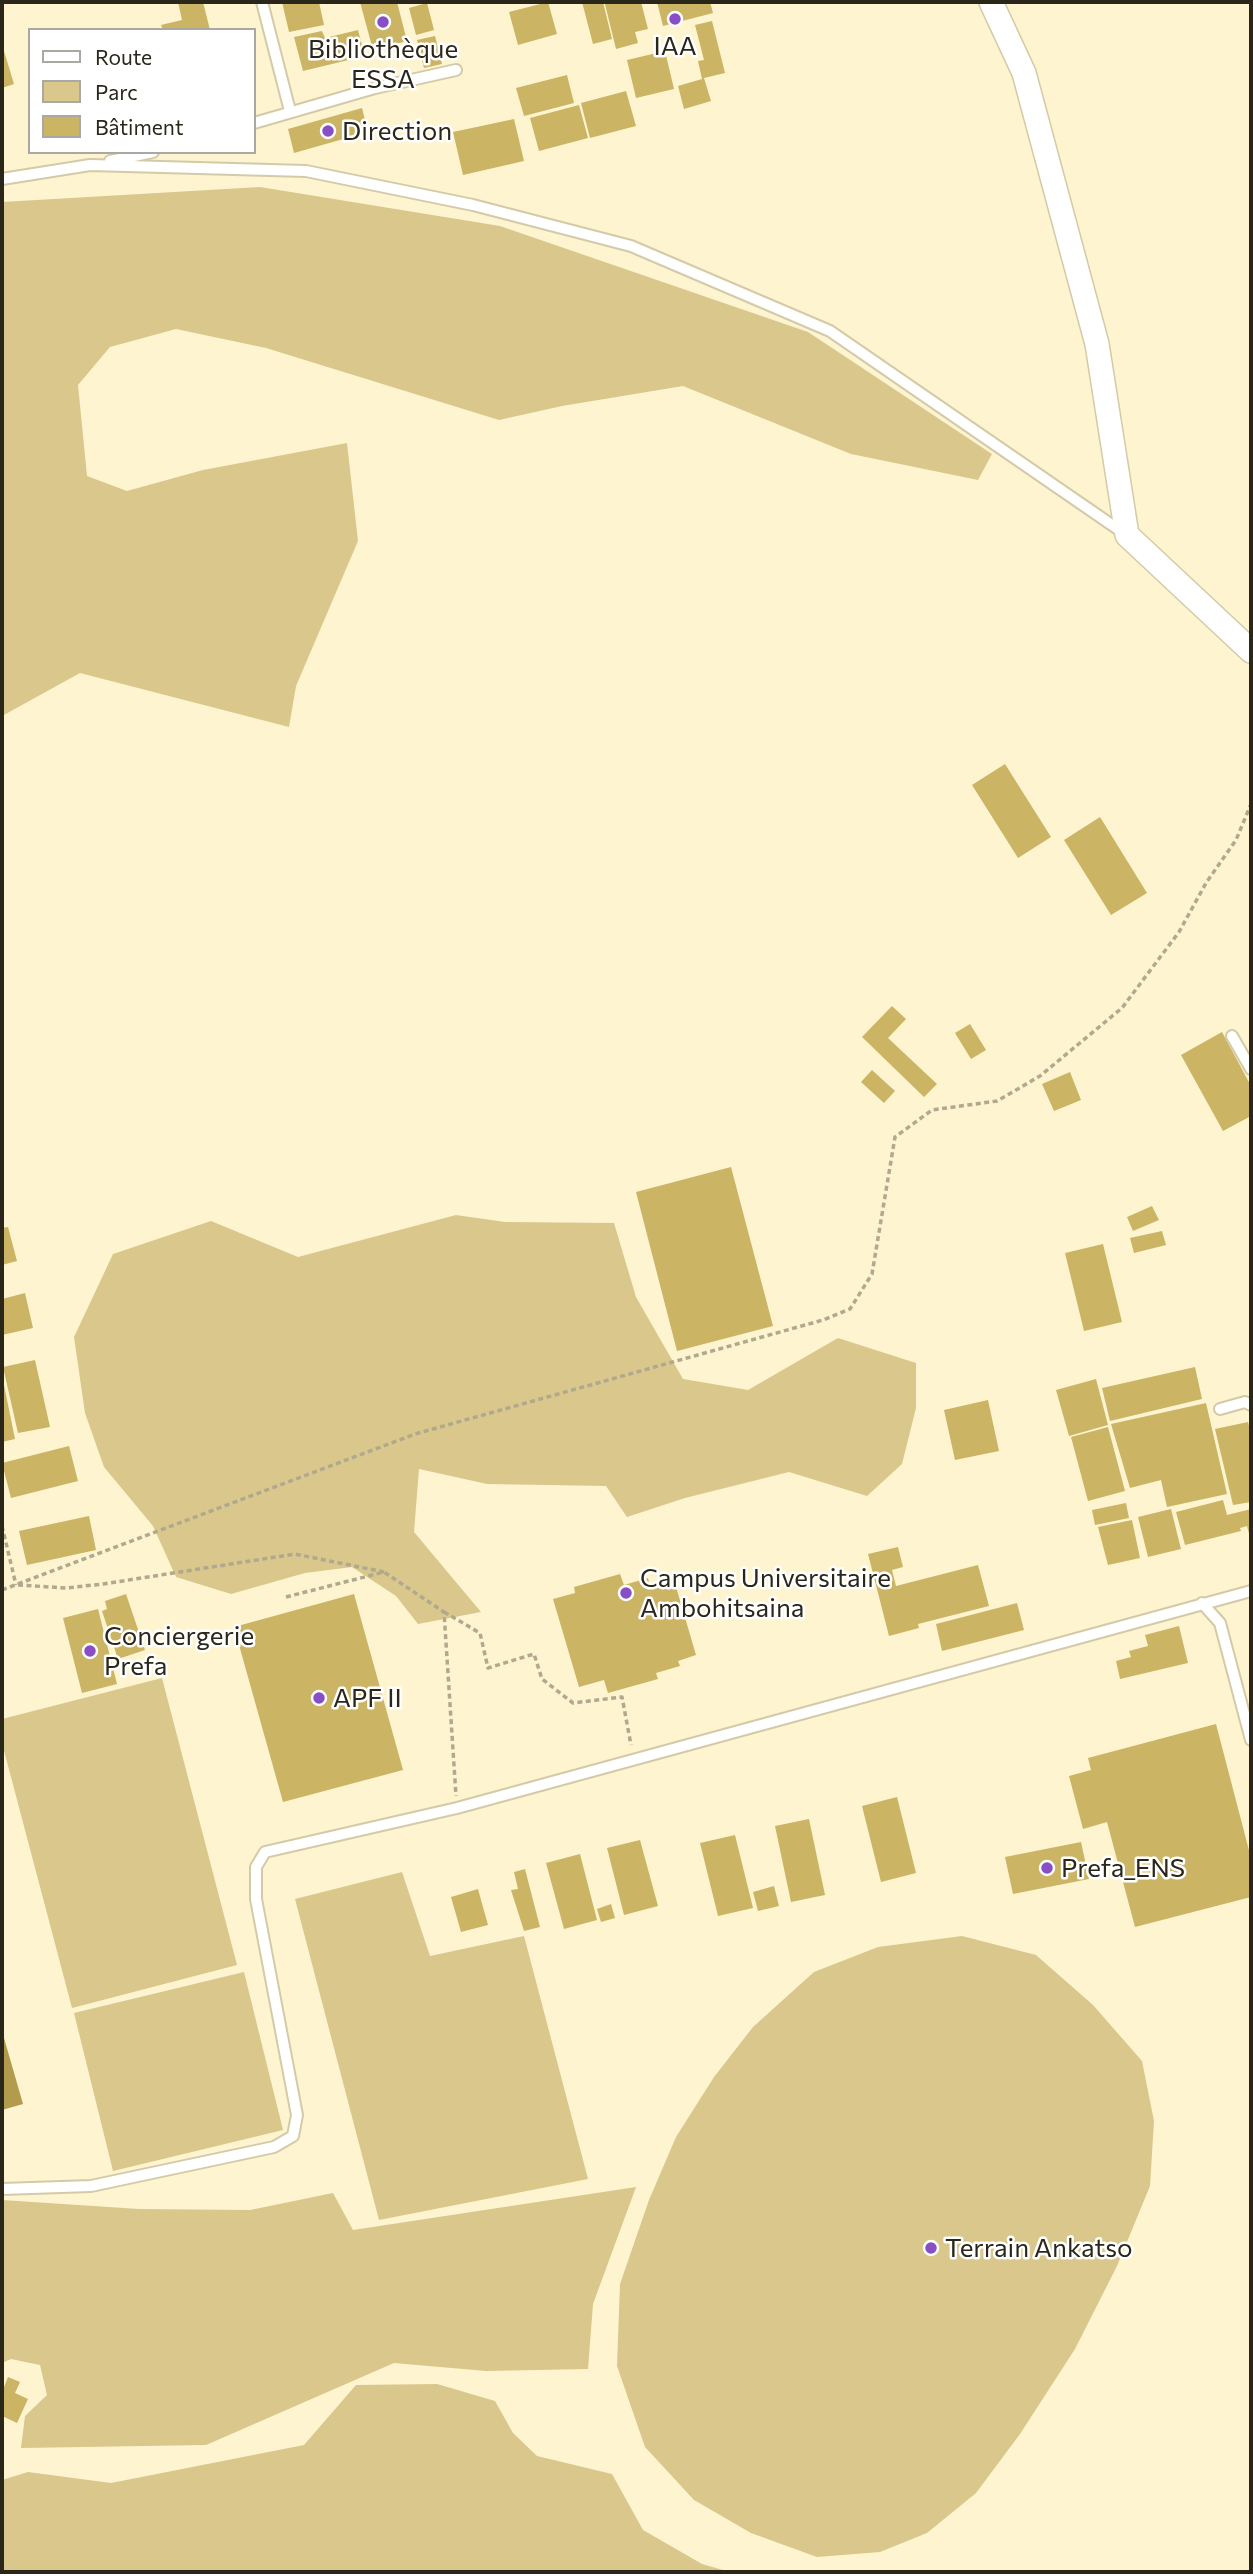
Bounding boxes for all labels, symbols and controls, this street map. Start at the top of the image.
marker: IAA [667,11,683,27]
marker: Bibliothèque ESSA [375,14,391,30]
legend [28,28,256,154]
place label: IAA [653,30,697,62]
place label: Bibliothèque ESSA [308,33,458,94]
text: Route [95,44,152,69]
text: Parc [95,79,138,104]
text: Bâtiment [95,114,184,139]
place label: Direction [342,115,452,147]
marker: Direction [320,123,336,139]
place label: Campus Universitaire Ambohitsaina [640,1562,891,1624]
marker: Campus Universitaire Ambohitsaina [618,1585,634,1601]
place label: Conciergerie Prefa [104,1620,254,1682]
marker: Conciergerie Prefa [82,1643,98,1659]
place label: APF II [333,1682,402,1714]
marker: APF II [311,1690,327,1706]
place label: Prefa_ENS [1061,1852,1185,1884]
marker: Prefa_ENS [1039,1860,1055,1876]
place label: Terrain Ankatso [945,2232,1133,2264]
marker: Terrain Ankatso [923,2240,939,2256]

